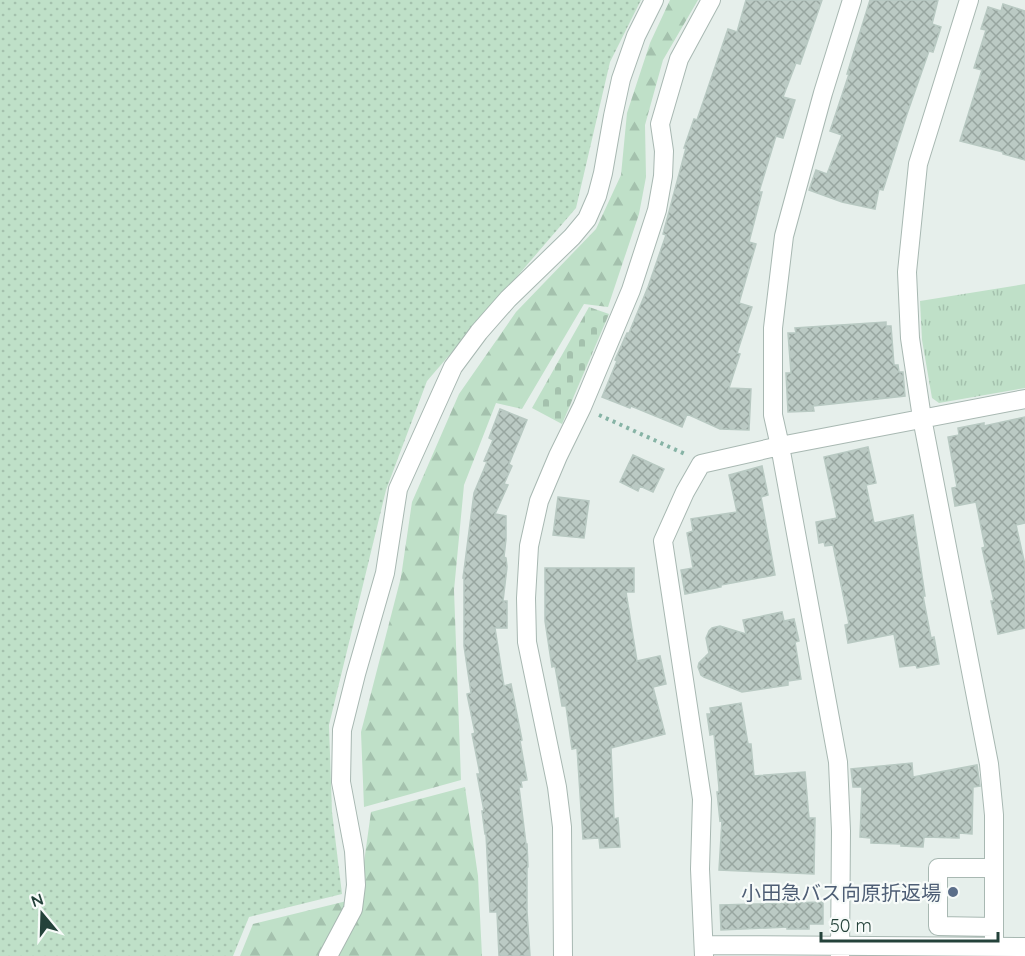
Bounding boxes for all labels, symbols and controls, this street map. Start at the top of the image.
place label: 小田急バス向原折返場 [741,880,941,905]
north arrow [12,884,72,944]
marker: 小田急バス向原折返場 [946,885,960,899]
text: N [28,888,46,911]
scale bar [821,905,998,943]
text: 50 m [830,914,872,937]

